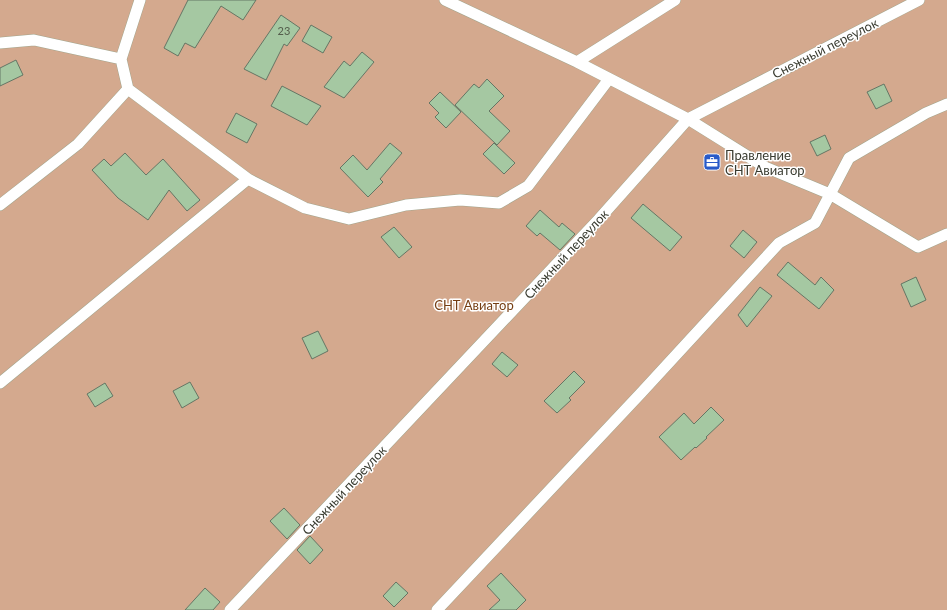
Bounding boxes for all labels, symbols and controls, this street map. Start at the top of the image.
street label: Снежный переулок [769,14,881,82]
house number: 23 [278,24,290,37]
place label: Правление СНТ Авиатор [725,147,805,178]
office icon: Правление СНТ Авиатор [702,152,722,172]
street label: Снежный переулок [520,206,612,302]
park label: СНТ Авиатор [434,297,514,313]
street label: Снежный переулок [298,442,390,538]

